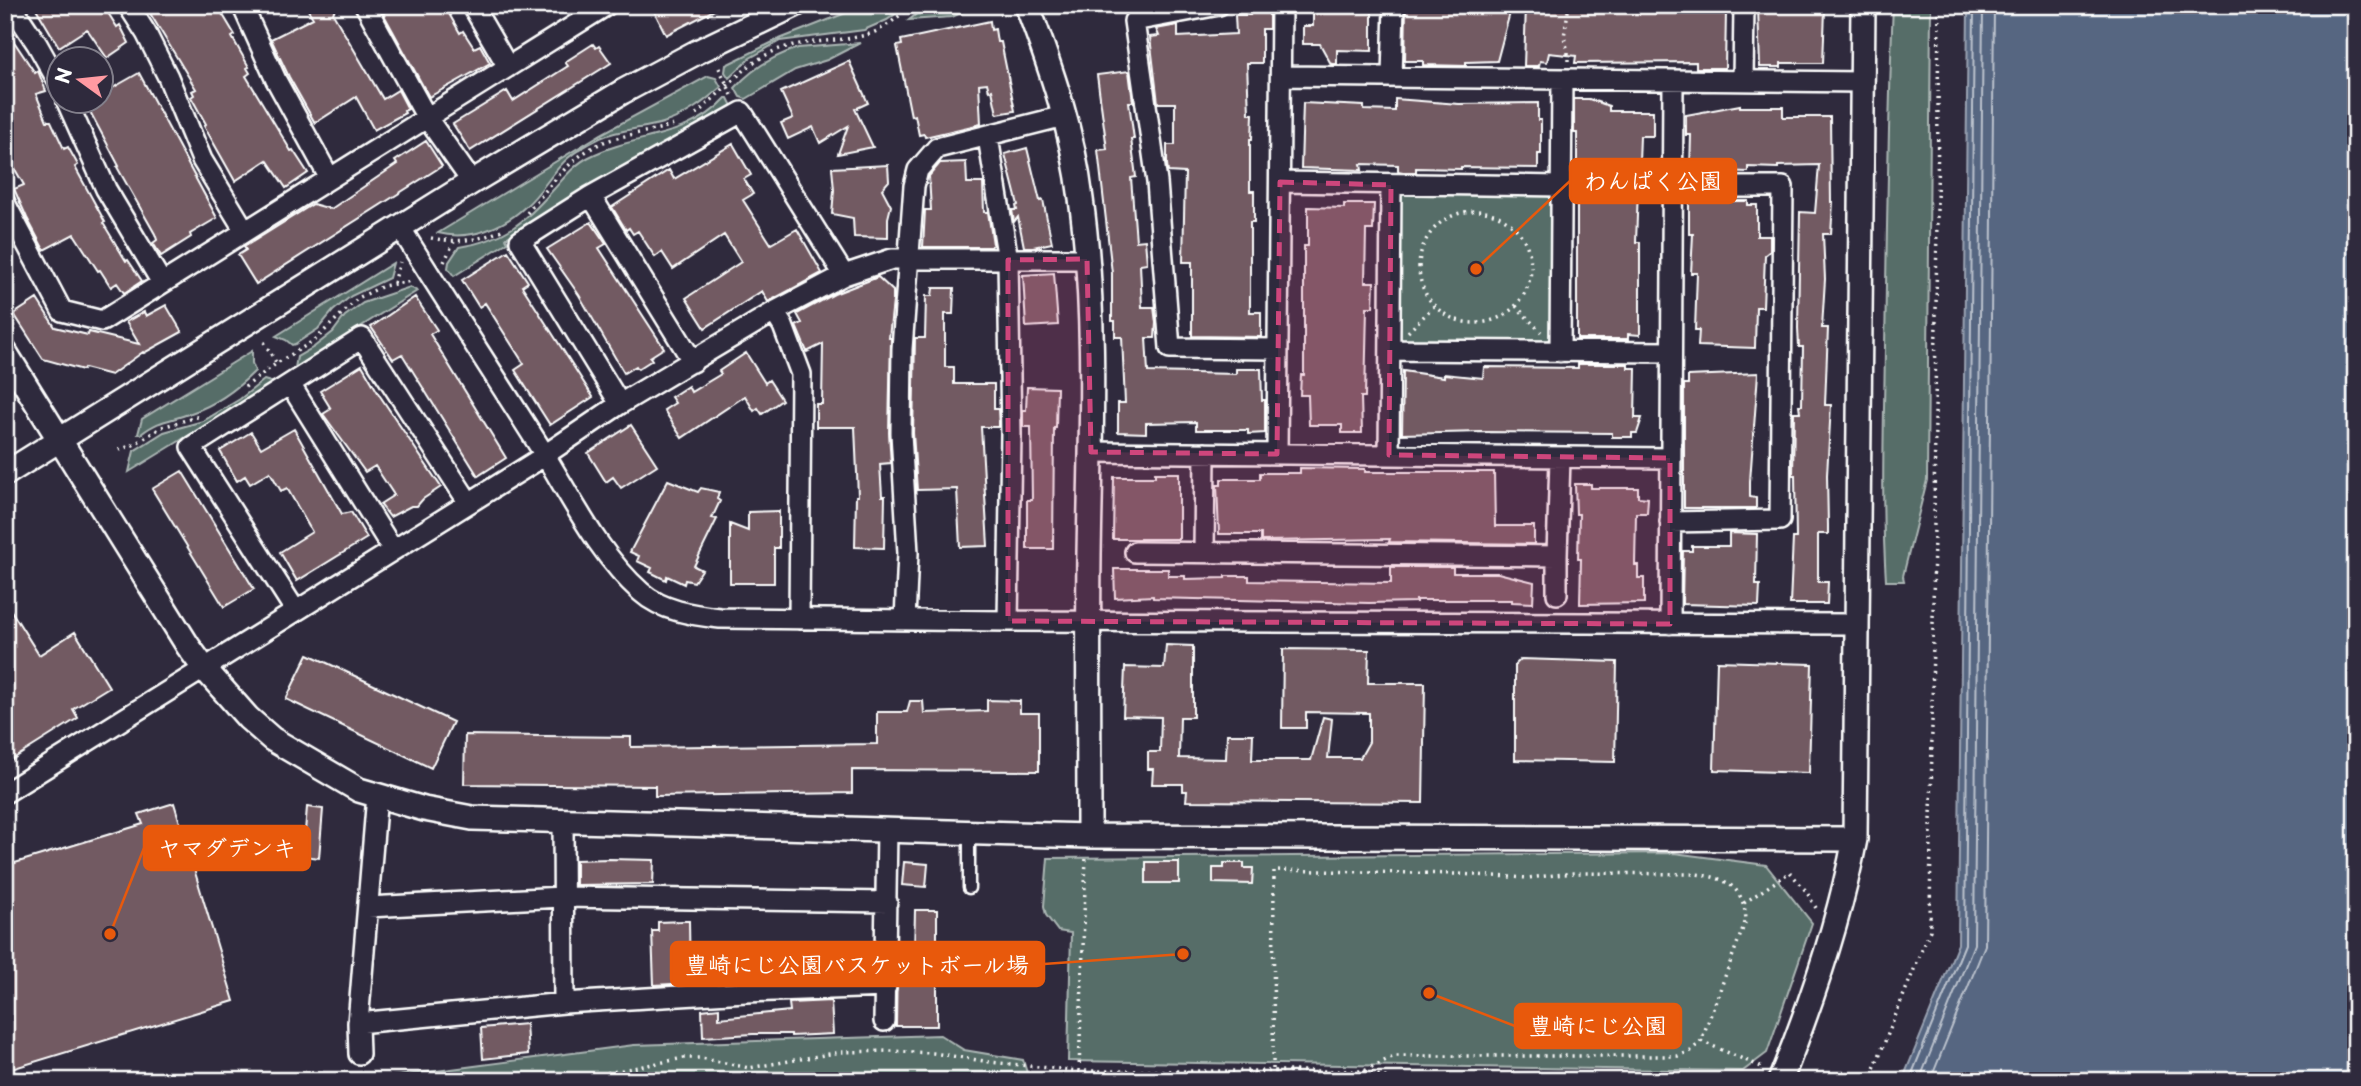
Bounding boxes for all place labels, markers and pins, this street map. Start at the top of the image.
callout: わんぱく公園 [1570,159,1736,203]
callout: ヤマダデンキ [144,826,310,870]
callout: 豊崎にじ公園バスケットボール場 [671,942,1044,986]
callout: 豊崎にじ公園 [1515,1004,1681,1048]

